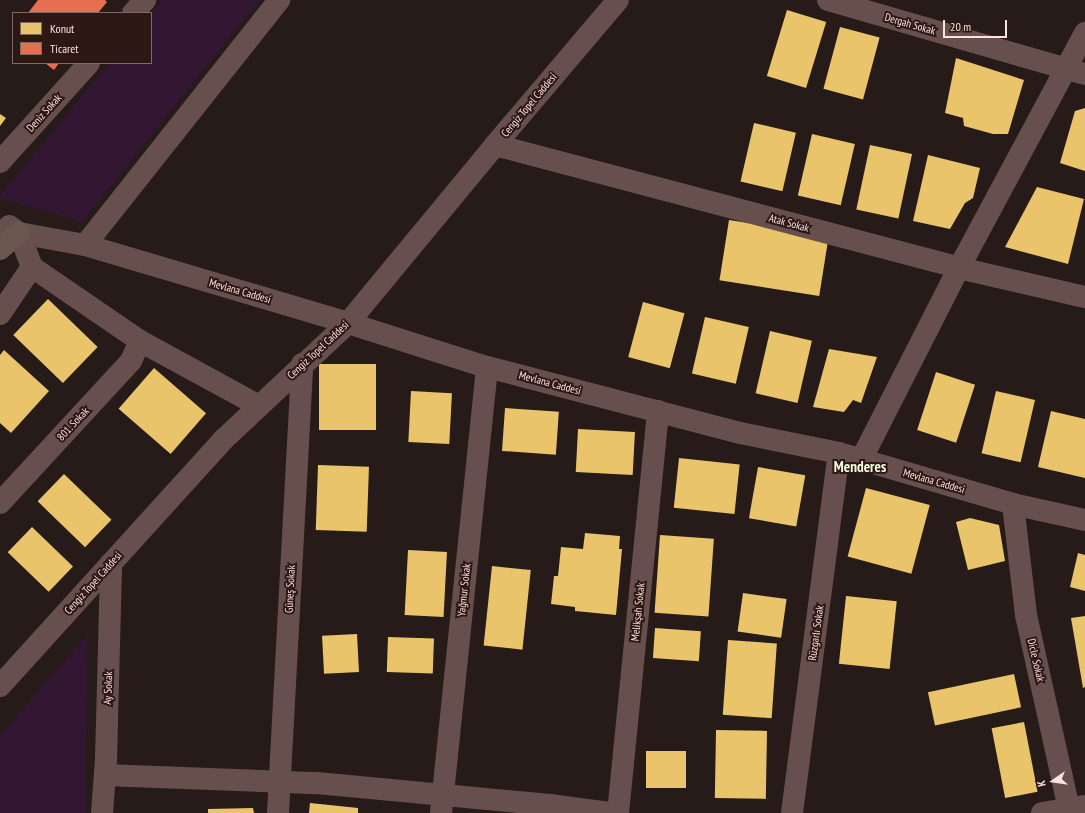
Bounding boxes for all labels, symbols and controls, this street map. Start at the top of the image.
street label: Dergah Sokak [883,10,937,38]
legend [12,12,152,64]
scale bar [945,12,1009,38]
text: 20 m [950,19,971,34]
text: Konut [50,21,74,36]
text: Ticaret [50,41,79,56]
street label: Cengiz Topel Caddesi [498,70,560,140]
street label: Deniz Sokak [24,91,64,135]
street label: Atak Sokak [767,211,811,235]
street label: Mevlana Caddesi [208,276,272,306]
street label: Cengiz Topel Caddesi [284,318,352,382]
street label: Mevlana Caddesi [518,368,582,398]
street label: 801. Sokak [54,404,92,444]
district label: Menderes [834,458,886,476]
street label: Mevlana Caddesi [902,466,966,496]
street label: Cengiz Topel Caddesi [61,549,125,617]
street label: Yağmur Sokak [455,563,473,617]
street label: Güneş Sokak [282,565,298,613]
street label: Melikşah Sokak [628,582,648,642]
street label: Rüzgarlı Sokak [806,604,826,662]
street label: Dicle Sokak [1025,637,1047,683]
street label: Ay Sokak [101,671,115,705]
north arrow [1033,761,1073,801]
text: K [1034,779,1049,788]

